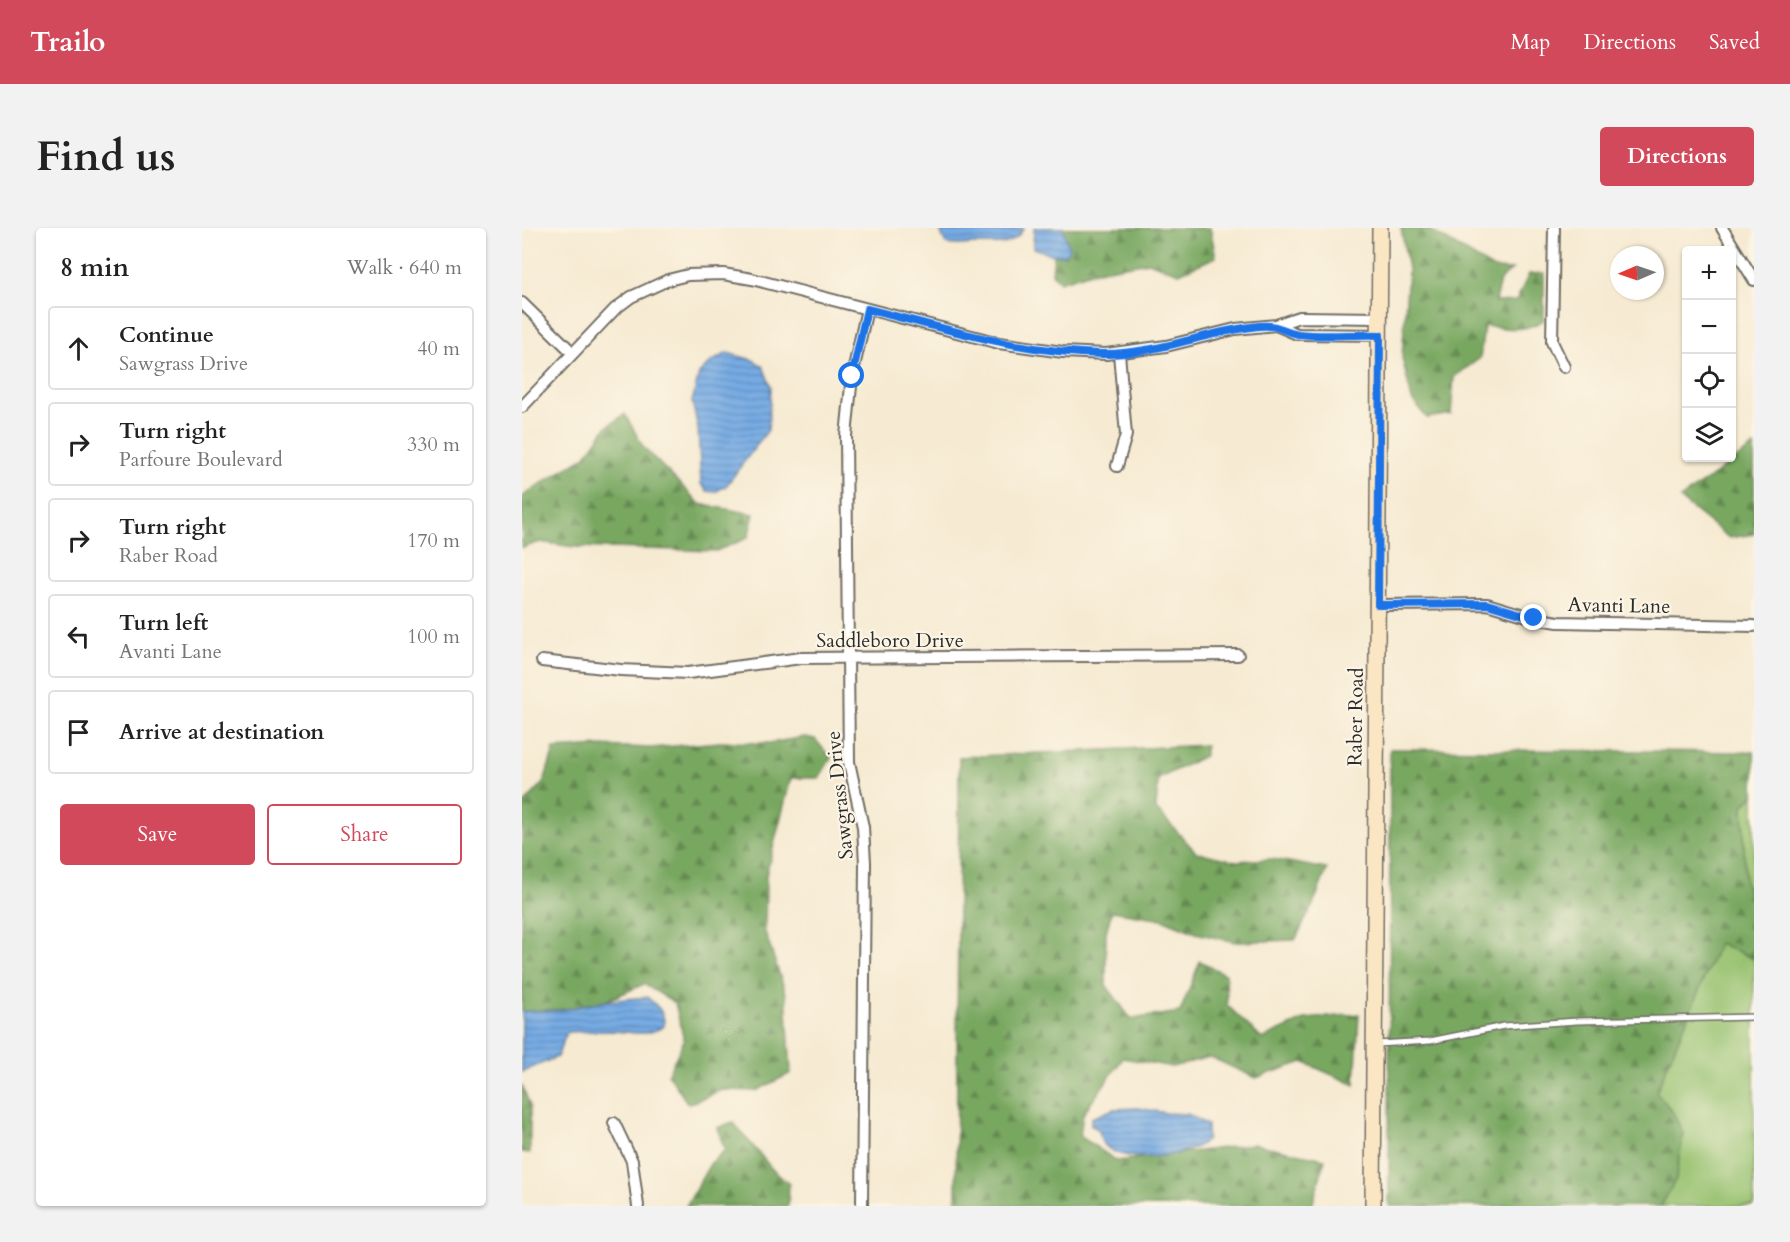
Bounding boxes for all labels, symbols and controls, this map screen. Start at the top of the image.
text: Trailo [30,23,105,61]
text: Map [1510,28,1550,57]
text: Directions [1583,28,1676,57]
text: Saved [1709,28,1760,57]
button: Directions [1600,127,1754,186]
text: Find us [36,128,176,185]
north arrow [1610,246,1664,300]
map controls [1682,246,1736,462]
button: + [1682,246,1736,300]
text: 8 min [60,250,129,285]
text: Walk · 640 m [347,254,462,281]
button: − [1682,300,1736,354]
text: Continue [119,320,214,350]
icon: ahead [62,332,95,365]
text: 40 m [417,335,460,362]
text: Sawgrass Drive [119,350,248,377]
button: locate [1682,354,1736,408]
route start [838,362,864,388]
button: layers [1682,408,1736,462]
text: Turn right [119,416,226,446]
icon: right [62,428,95,461]
text: 330 m [407,431,460,458]
text: Parfoure Boulevard [119,446,283,473]
text: Turn right [119,512,226,542]
icon: right [62,524,95,557]
text: 170 m [407,527,460,554]
text: Raber Road [119,542,218,569]
street label: Avanti Lane [1567,591,1671,620]
route end [1520,604,1546,630]
text: Turn left [119,608,208,638]
icon: left [62,620,95,653]
text: 100 m [407,623,460,650]
street label: Saddleboro Drive [816,627,964,654]
text: Avanti Lane [119,638,222,665]
street label: Raber Road [1341,667,1370,767]
icon: arrive [62,716,95,749]
text: Arrive at destination [119,717,324,747]
street label: Sawgrass Drive [819,729,860,860]
button: Save [60,804,255,865]
button: Share [267,804,462,865]

